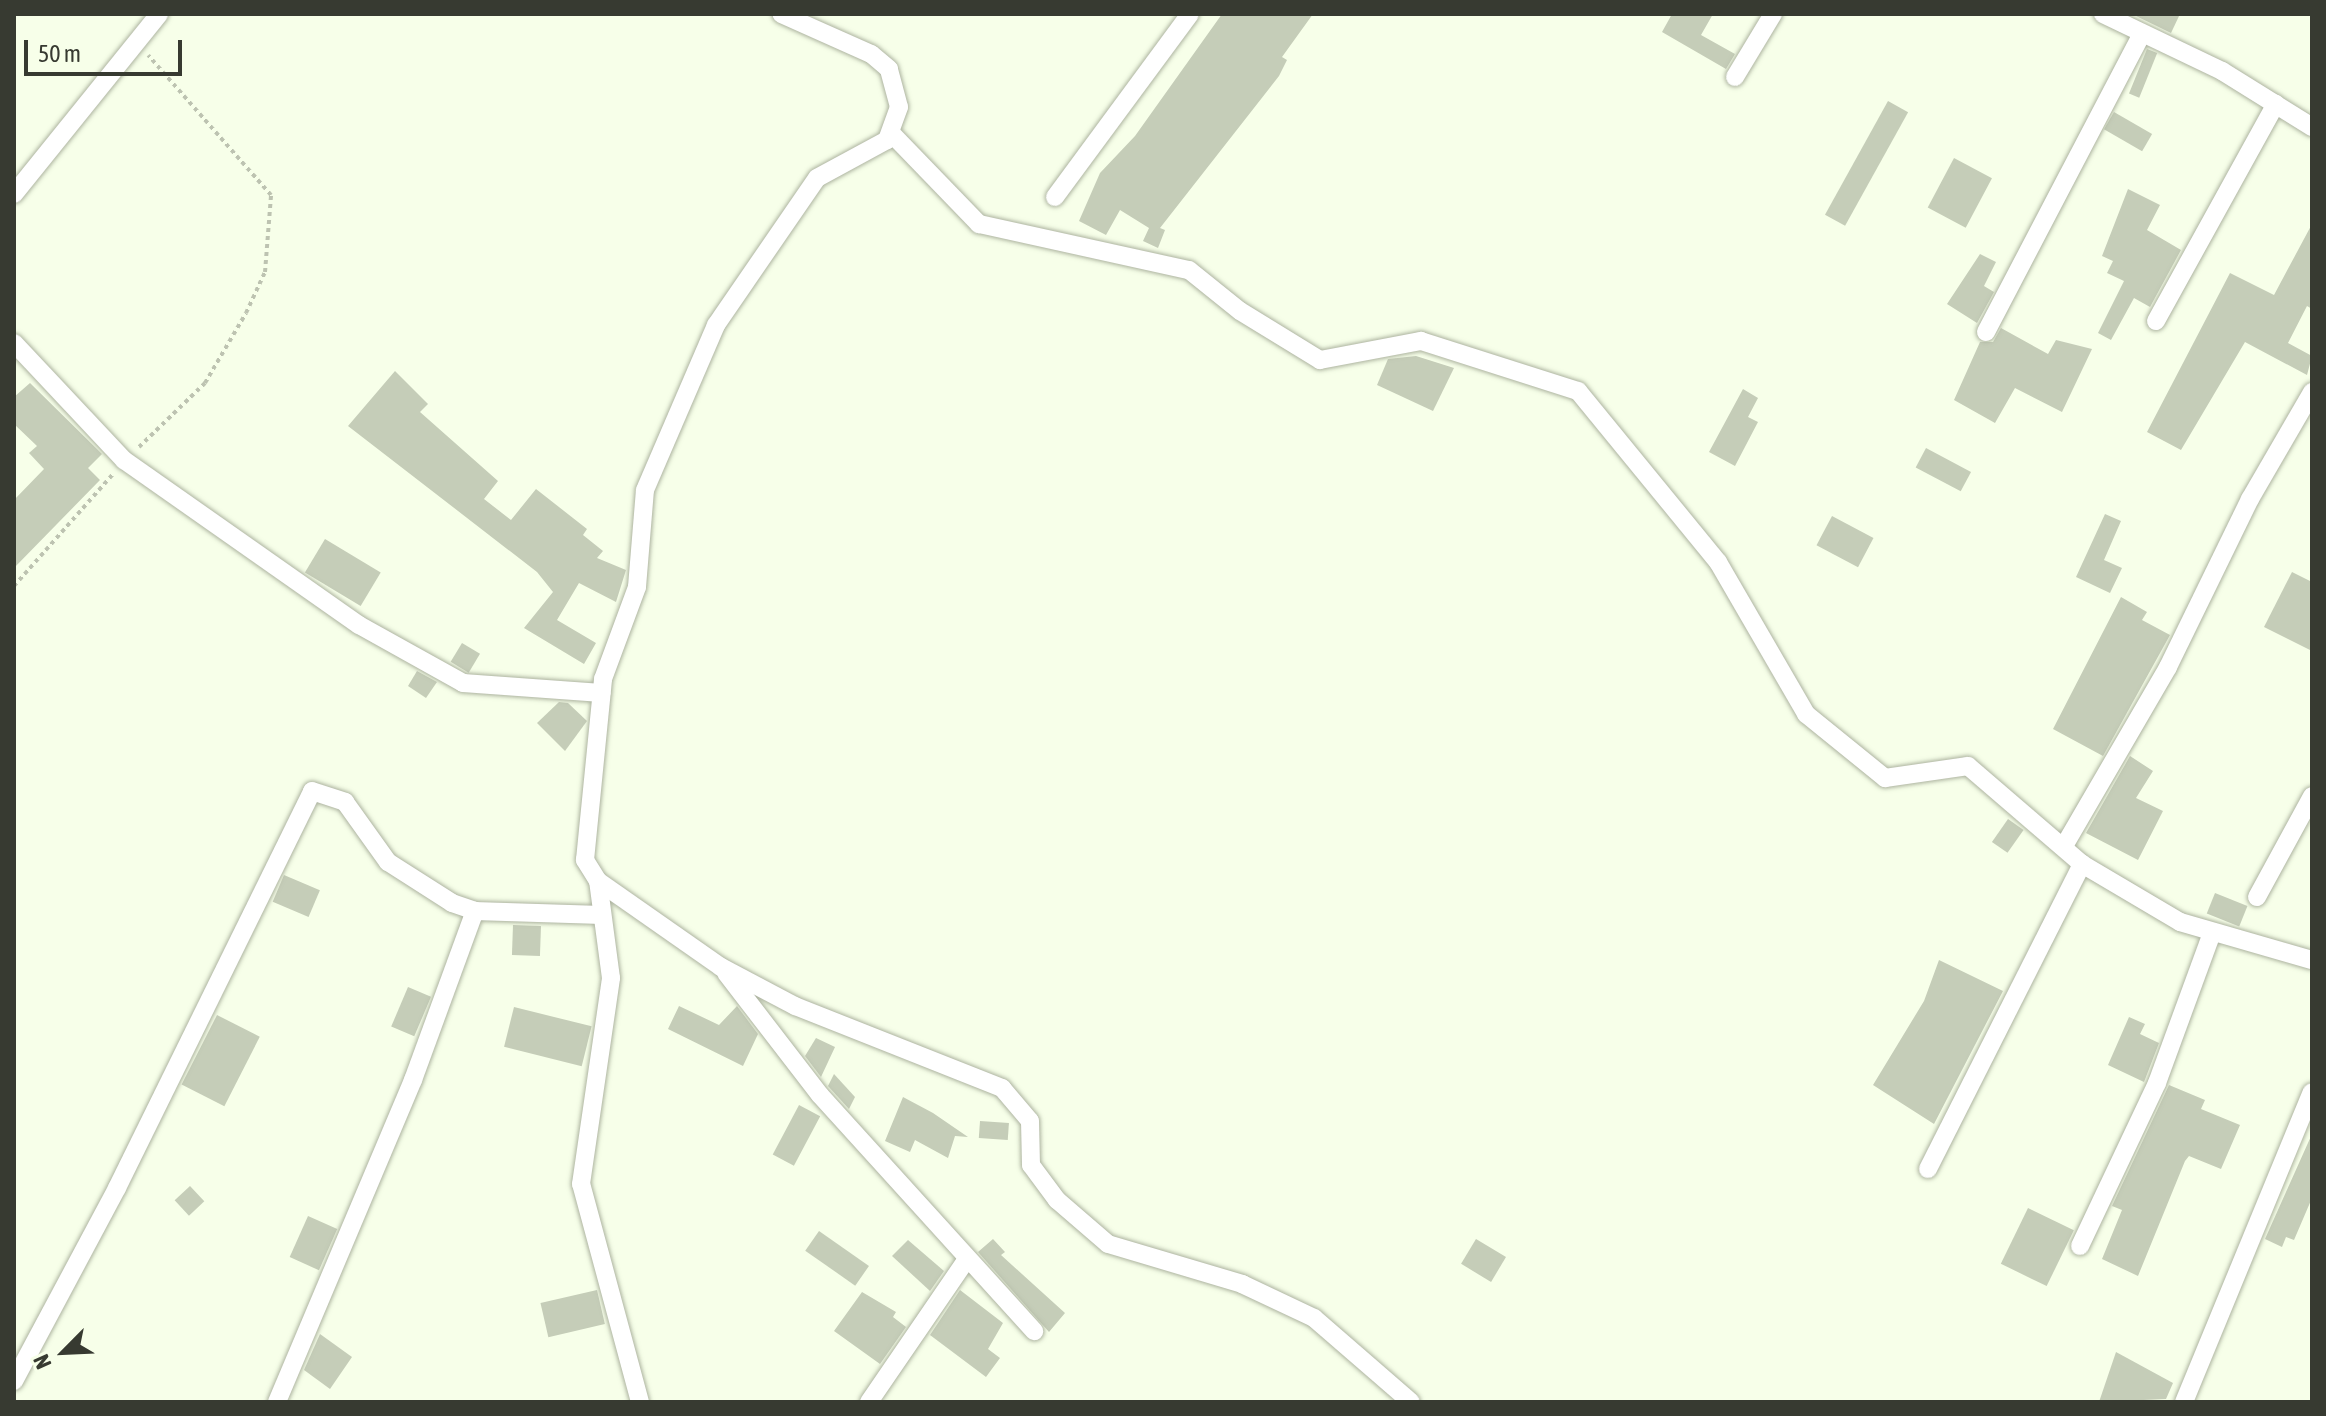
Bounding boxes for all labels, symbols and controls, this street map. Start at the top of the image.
scale bar [28,24,186,74]
text: 50 m [38,40,81,67]
north arrow [24,1312,104,1392]
text: N [28,1351,57,1373]

